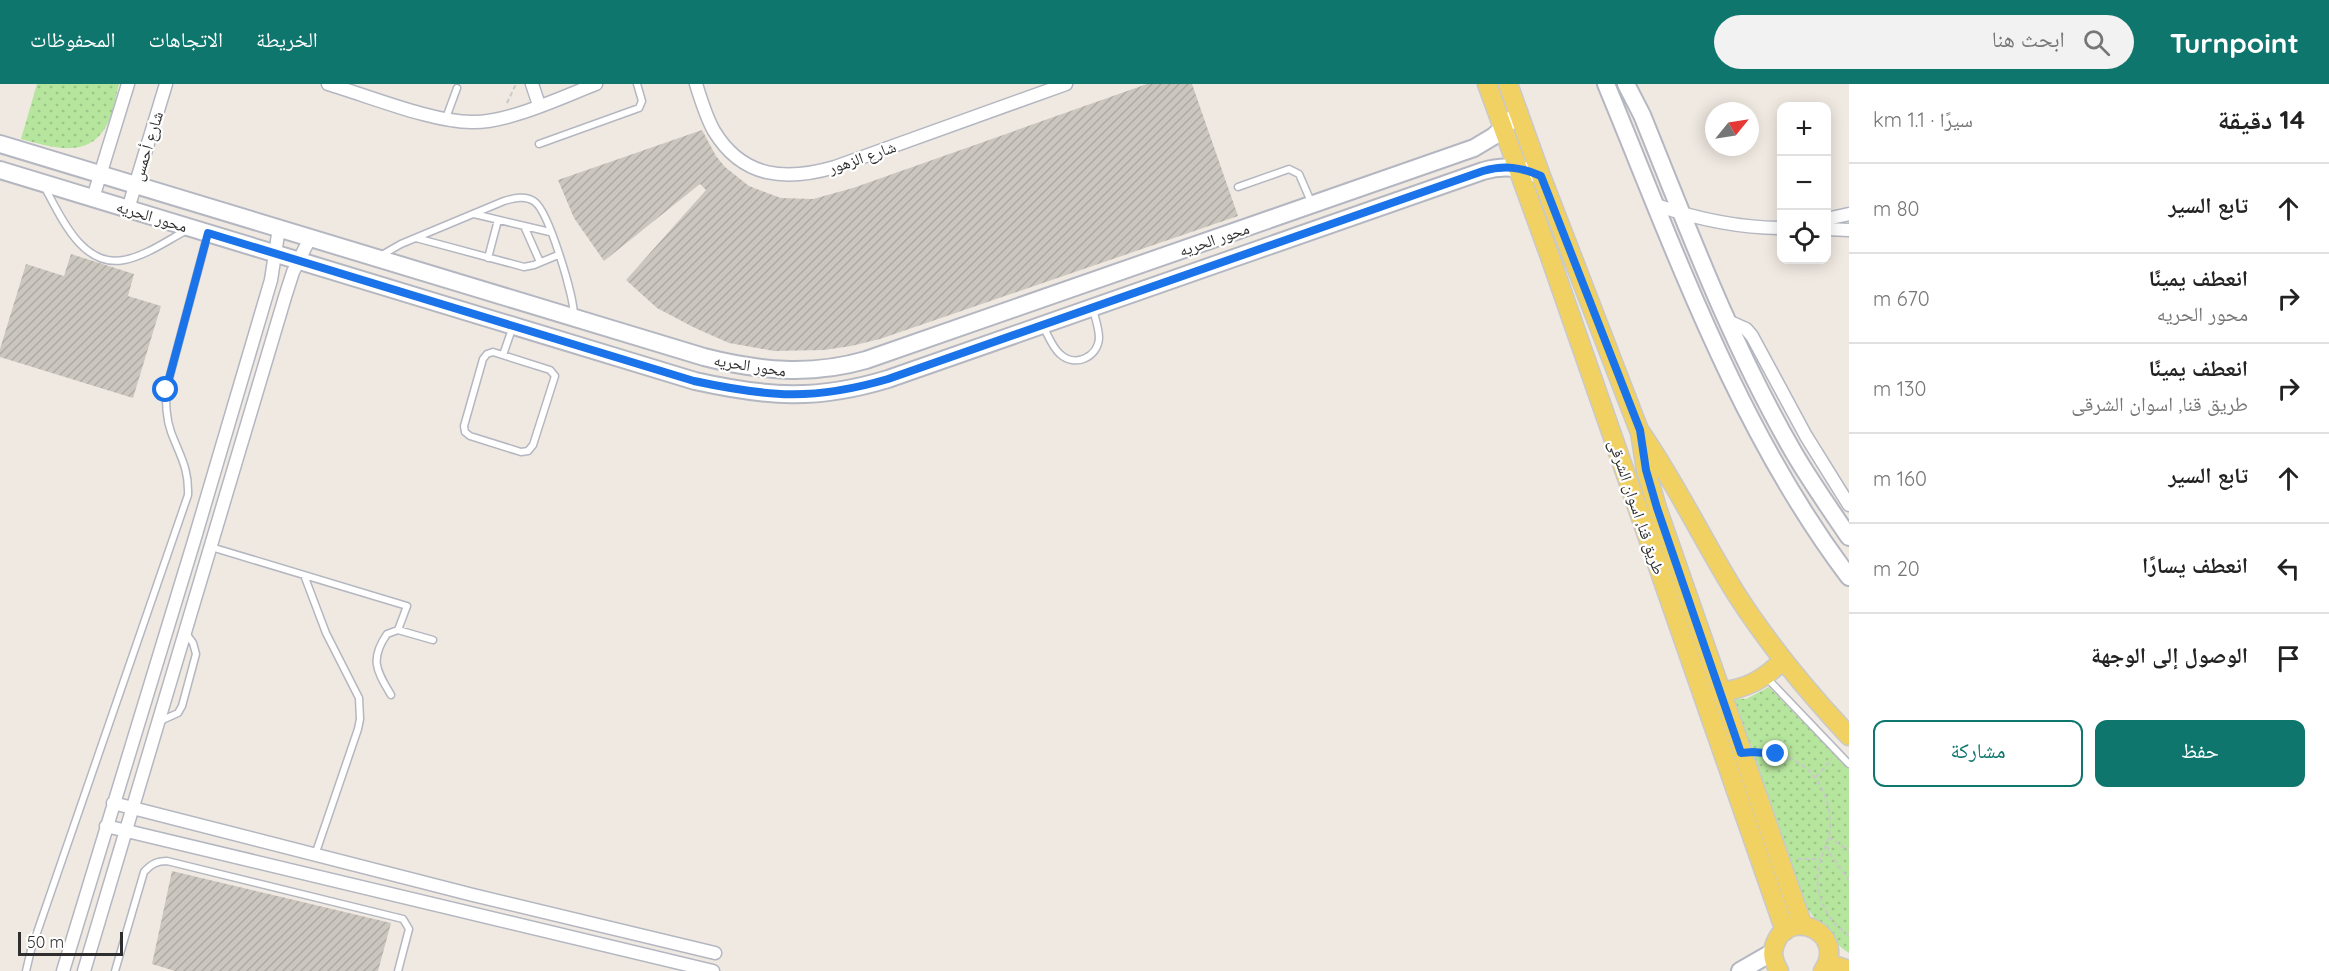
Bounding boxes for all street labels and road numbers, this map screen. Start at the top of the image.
street label: شارع أحمس [127,109,168,183]
street label: شارع الزهور [825,136,899,179]
street label: محور الحريه [114,196,190,236]
street label: محور الحريه [1176,218,1252,260]
street label: محور الحريه [712,349,788,381]
street label: طريق قنا, اسوان الشرقى [1604,437,1669,577]

